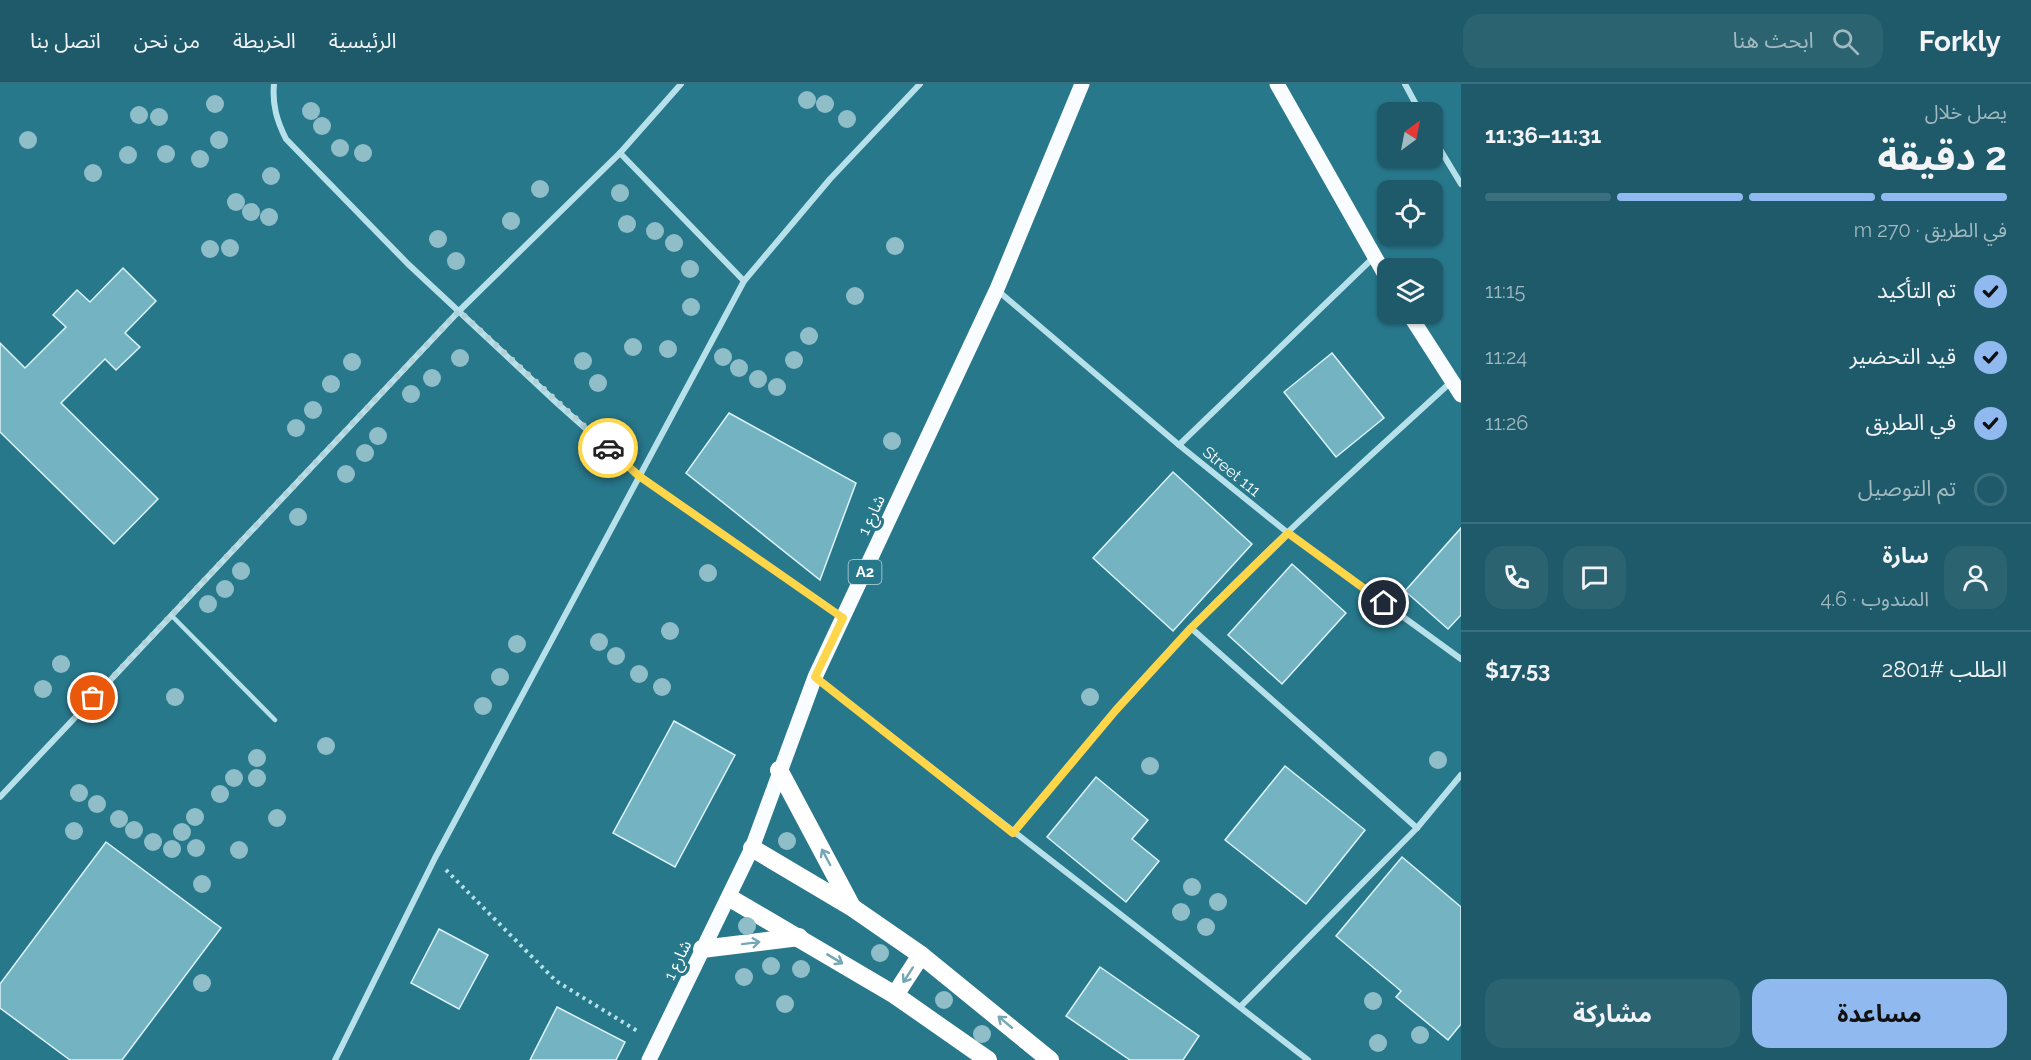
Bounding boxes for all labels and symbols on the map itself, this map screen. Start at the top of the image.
north arrow [1377,102,1443,168]
courier [578,418,638,478]
street label: Street 111 [1199,442,1265,501]
street label: شارع 1 [854,492,892,540]
road number: A2 [848,560,882,584]
pin [1358,577,1409,628]
pin [67,672,118,723]
one-way arrow [820,848,831,866]
street label: شارع 1 [660,937,698,985]
one-way arrow [740,937,760,948]
one-way arrow [826,953,843,965]
one-way arrow [901,966,913,983]
one-way arrow [998,1015,1013,1029]

